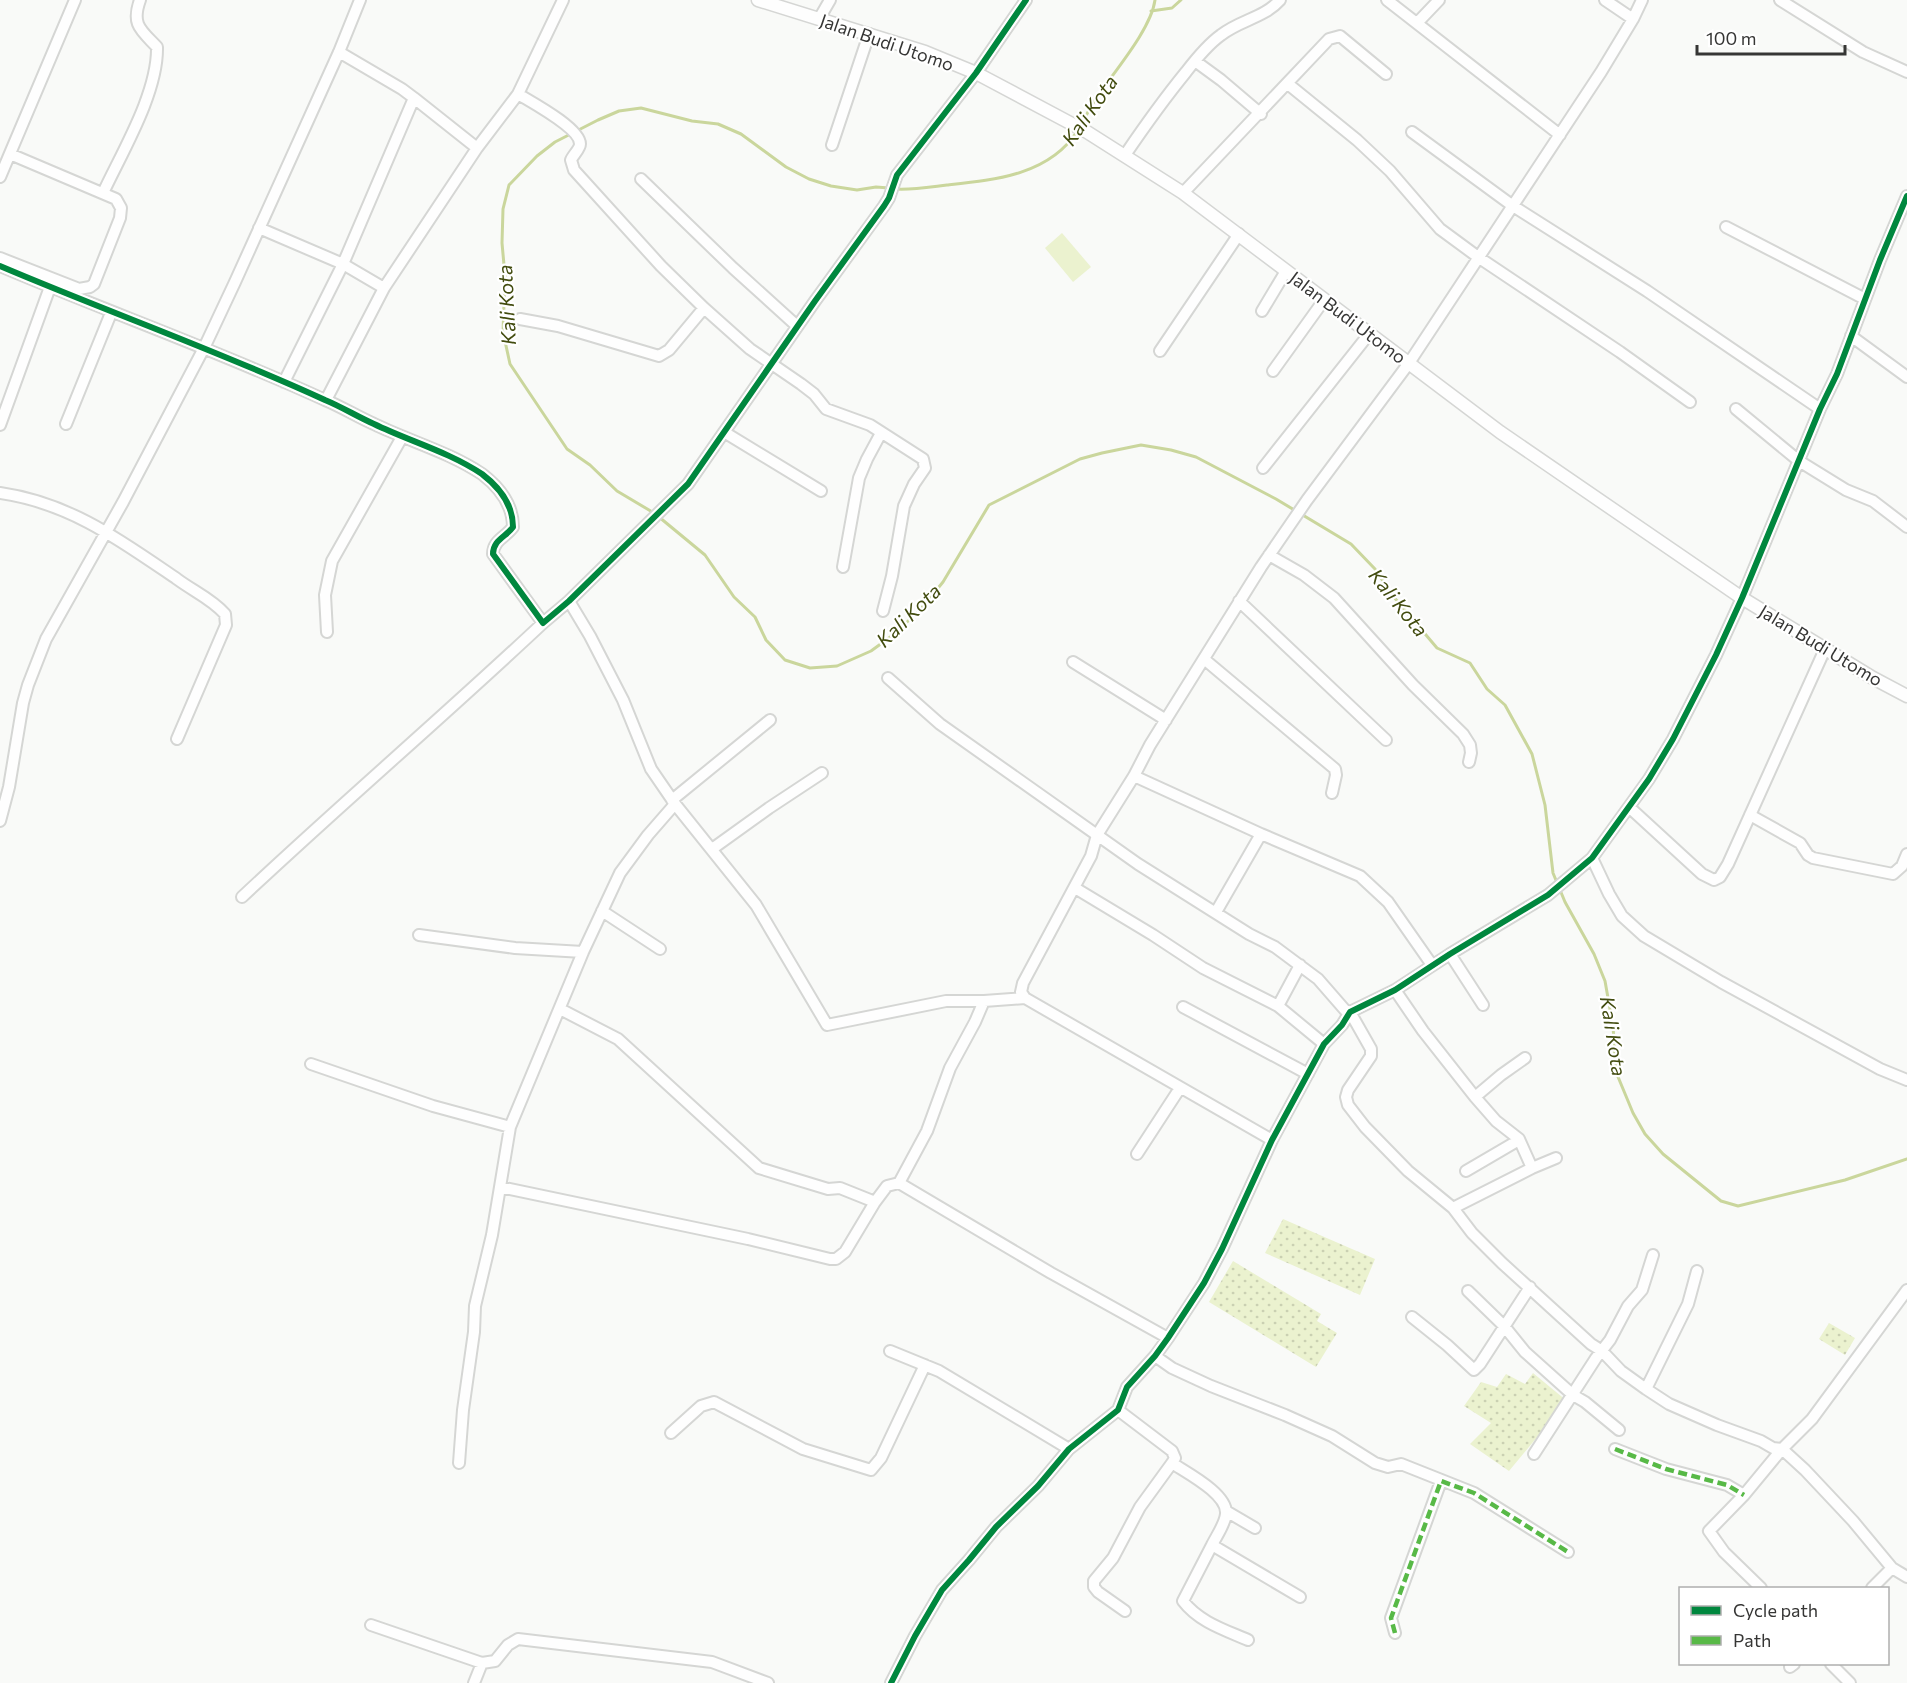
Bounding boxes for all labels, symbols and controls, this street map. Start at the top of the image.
street label: Jalan Budi Utomo [817,9,957,75]
scale bar [1697,18,1846,56]
text: 100 m [1706,27,1756,49]
water label: Kali Kota [1056,70,1122,150]
water label: Kali Kota [492,264,520,346]
street label: Jalan Budi Utomo [1285,266,1411,368]
water label: Kali Kota [1364,563,1434,641]
water label: Kali Kota [871,578,945,652]
street label: Jalan Budi Utomo [1755,599,1887,691]
water label: Kali Kota [1596,994,1632,1078]
legend [1679,1587,1889,1665]
text: Cycle path [1733,1599,1818,1621]
text: Path [1733,1629,1771,1651]

